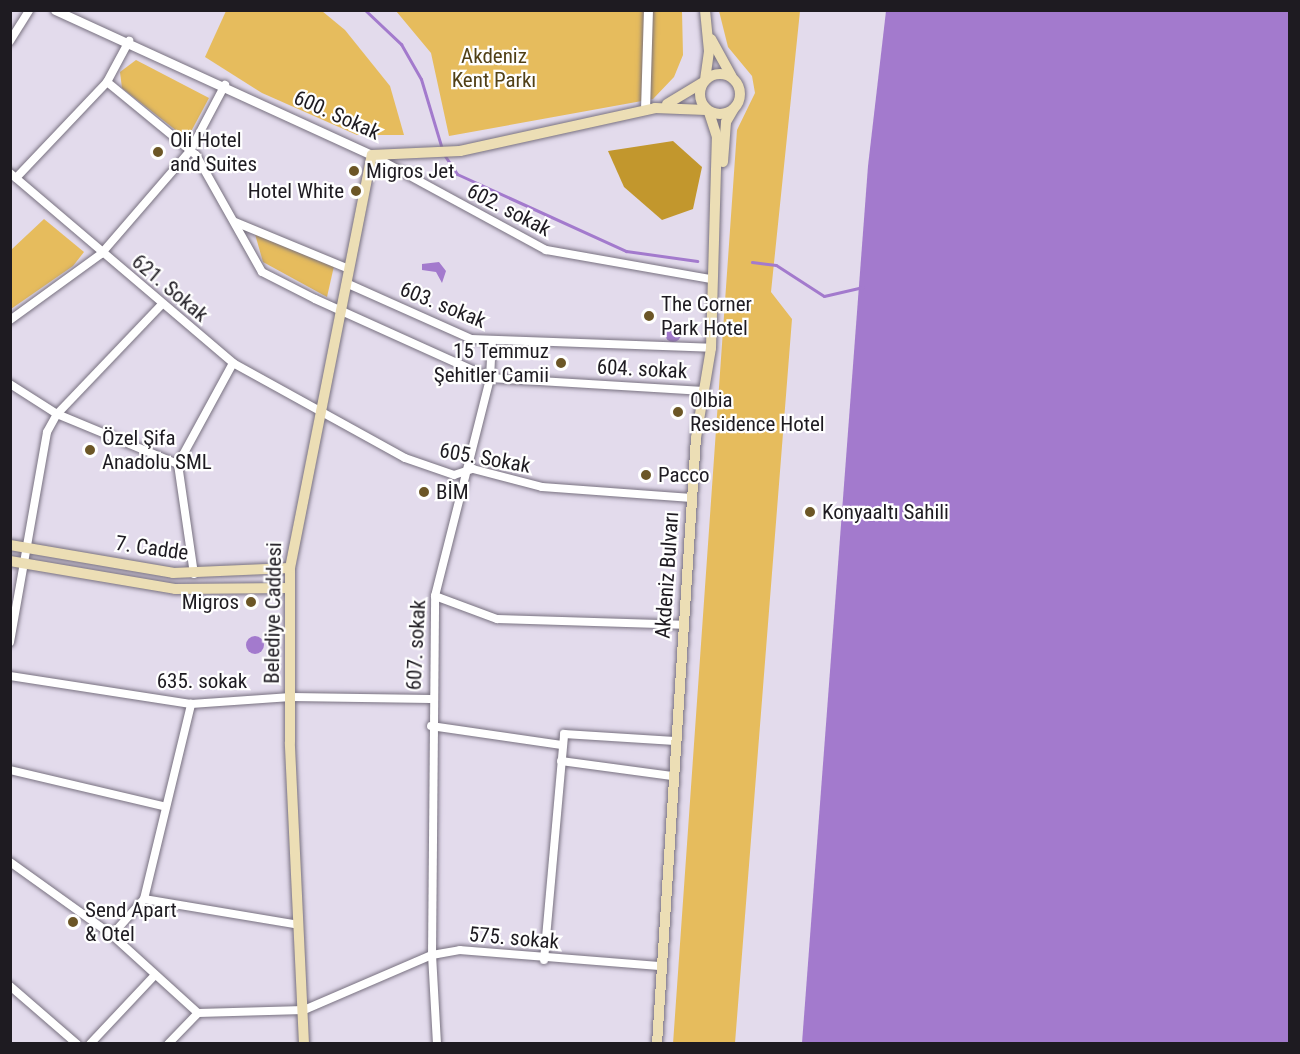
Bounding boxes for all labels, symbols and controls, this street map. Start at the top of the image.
park label: Akdeniz Kent Parkı [452,43,536,93]
street label: 600. Sokak [290,85,384,145]
place label: Oli Hotel and Suites [170,127,257,177]
marker: Oli Hotel and Suites [151,145,165,159]
place label: Migros Jet [366,158,454,184]
marker: Migros Jet [347,164,361,178]
place label: Hotel White [248,178,344,204]
street label: 602. sokak [463,178,555,242]
marker: Hotel White [349,184,363,198]
street label: 621. Sokak [127,249,213,327]
street label: 603. sokak [396,276,490,334]
place label: The Corner Park Hotel [661,291,752,341]
marker: The Corner Park Hotel [642,309,656,323]
place label: 15 Temmuz Şehitler Camii [434,338,549,388]
street label: 604. sokak [596,354,688,384]
marker: 15 Temmuz Şehitler Camii [554,356,568,370]
place label: Olbia Residence Hotel [690,387,825,437]
marker: Olbia Residence Hotel [671,405,685,419]
place label: Özel Şifa Anadolu SML [102,425,212,475]
street label: 605. Sokak [438,438,532,478]
marker: Özel Şifa Anadolu SML [83,443,97,457]
place label: Pacco [658,462,710,488]
marker: Pacco [639,468,653,482]
place label: BİM [436,479,469,505]
marker: BİM [417,485,431,499]
place label: Konyaaltı Sahili [822,499,949,525]
marker: Konyaaltı Sahili [803,505,817,519]
street label: Akdeniz Bulvarı [650,511,684,639]
street label: 7. Cadde [114,530,190,566]
street label: Belediye Caddesi [259,542,287,684]
place label: Migros [182,589,239,615]
marker: Migros [244,595,258,609]
street label: 607. sokak [401,599,431,691]
street label: 635. sokak [157,668,247,694]
place label: Send Apart & Otel [85,897,177,947]
marker: Send Apart & Otel [66,915,80,929]
street label: 575. sokak [468,922,560,954]

